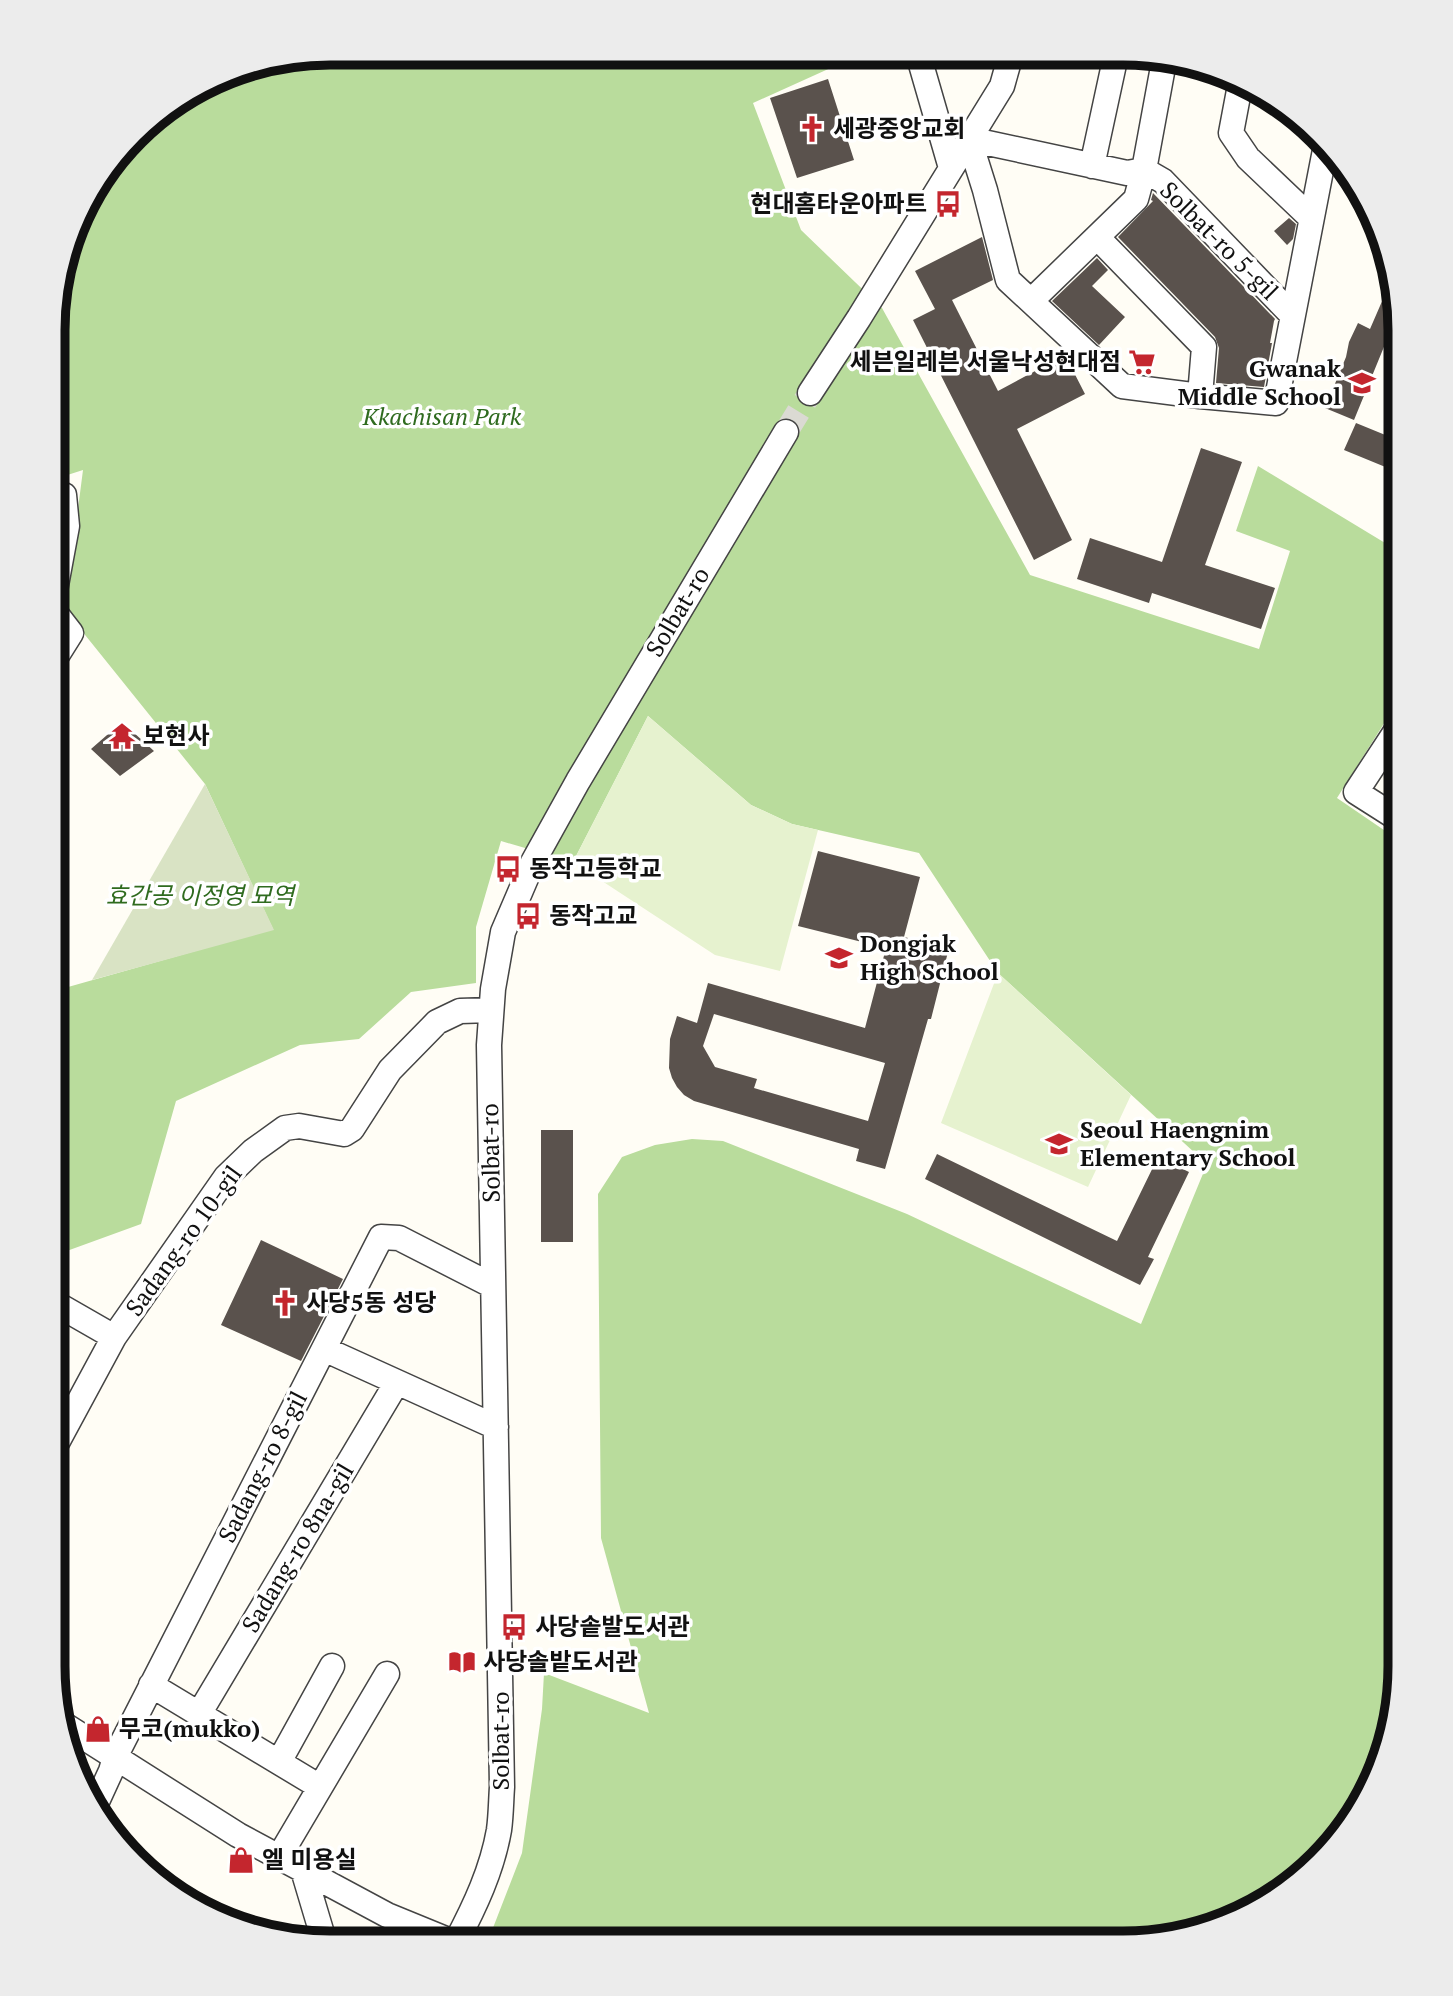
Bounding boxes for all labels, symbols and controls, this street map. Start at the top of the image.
place label: 세광중앙교회 [833,112,965,144]
church icon: 세광중앙교회 [797,114,827,144]
street label: Solbat-ro 5-gil [1154,174,1286,306]
place label: 현대홈타운아파트 [750,187,927,219]
bus stop icon: 현대홈타운아파트 [933,189,963,219]
place label: 세븐일레븐 서울낙성현대점 [850,345,1121,377]
supermarket icon: 세븐일레븐 서울낙성현대점 [1127,347,1157,377]
place label: Gwanak Middle School [1178,352,1341,412]
school or university icon: Gwanak Middle School [1347,368,1377,398]
park label: Kkachisan Park [362,400,522,432]
street label: Solbat-ro [638,561,716,662]
place label: 보현사 [143,719,209,751]
temple icon: 보현사 [107,721,137,751]
place label: 동작고등학교 [529,852,661,884]
bus stop icon: 동작고등학교 [493,854,523,884]
park label: 효간공 이정영 묘역 [106,879,297,911]
place label: 동작고교 [549,899,637,931]
bus stop icon: 동작고교 [513,901,543,931]
place label: Dongjak High School [860,927,999,987]
school or university icon: Dongjak High School [824,943,854,973]
street label: Solbat-ro [473,1103,507,1203]
place label: Seoul Haengnim Elementary School [1080,1113,1295,1173]
school or university icon: Seoul Haengnim Elementary School [1044,1129,1074,1159]
street label: Sadang-ro 10-gil [118,1159,249,1322]
place label: 사당5동 성당 [306,1286,436,1318]
church icon: 사당5동 성당 [270,1288,300,1318]
street label: Sadang-ro 8-gil [210,1385,314,1548]
street label: Sadang-ro 8na-gil [234,1457,360,1638]
place label: 사당솥발도서관 [535,1610,690,1642]
bus stop icon: 사당솥발도서관 [499,1612,529,1642]
place label: 사당솔밭도서관 [483,1645,638,1677]
library icon: 사당솔밭도서관 [447,1647,477,1677]
street label: Solbat-ro [484,1691,516,1791]
place label: 무코(mukko) [119,1712,260,1744]
shop icon: 무코(mukko) [83,1714,113,1744]
place label: 엘 미용실 [262,1843,357,1875]
shop icon: 엘 미용실 [226,1845,256,1875]

